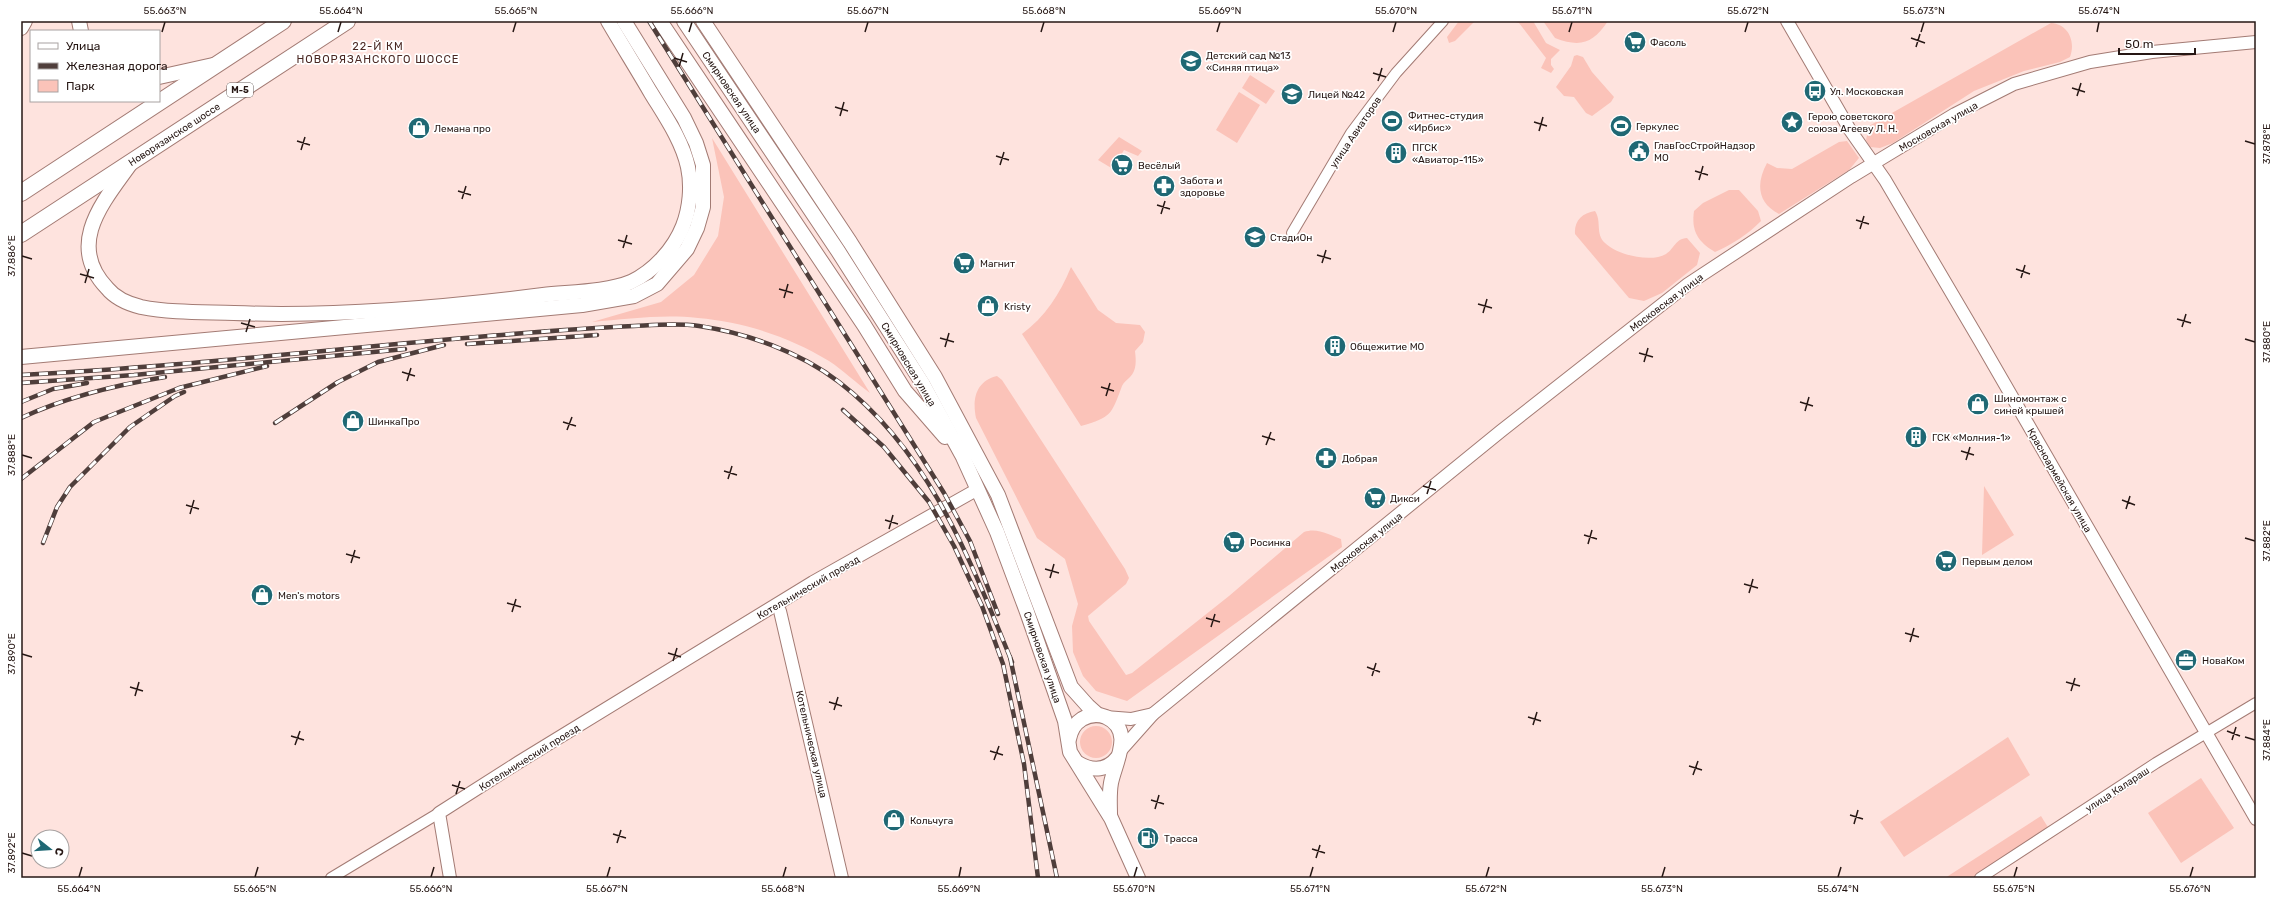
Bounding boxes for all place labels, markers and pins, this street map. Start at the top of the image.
supermarket icon: Фасоль [1622,29,1648,55]
place label: Фасоль [1650,37,1686,49]
school or university icon: Детский сад №13 «Синяя птица» [1178,48,1204,74]
place label: Детский сад №13 «Синяя птица» [1206,50,1291,74]
bus stop icon: Ул. Московская [1802,78,1828,104]
school or university icon: Лицей №42 [1279,81,1305,107]
place label: Ул. Московская [1830,86,1903,98]
place label: Лицей №42 [1308,89,1365,101]
sports icon: Фитнес-студия «Ирбис» [1379,108,1405,134]
place icon: Герою советского союза Агееву Л. Н. [1779,109,1805,135]
place label: Фитнес-студия «Ирбис» [1408,110,1483,134]
place label: Герою советского союза Агееву Л. Н. [1808,111,1897,135]
sports icon: Геркулес [1608,113,1634,139]
shop icon: Лемана про [406,115,432,141]
place label: Геркулес [1636,121,1679,133]
place label: Лемана про [434,123,491,135]
public building icon: ГлавГосСтройНадзор МО [1626,138,1652,164]
building icon: ПГСК «Авиатор-115» [1383,140,1409,166]
place label: ГлавГосСтройНадзор МО [1654,140,1755,164]
place label: ПГСК «Авиатор-115» [1412,142,1484,166]
supermarket icon: Весёлый [1109,152,1135,178]
place label: Весёлый [1138,160,1180,172]
pharmacy icon: Забота и здоровье [1151,173,1177,199]
place label: Забота и здоровье [1180,175,1225,199]
school or university icon: СтадиОн [1242,224,1268,250]
place label: СтадиОн [1270,232,1312,244]
supermarket icon: Магнит [951,250,977,276]
place label: Магнит [980,258,1015,270]
shop icon: Kristy [975,293,1001,319]
place label: Kristy [1004,301,1031,313]
building icon: Общежитие МО [1322,333,1348,359]
place label: Общежитие МО [1350,341,1425,353]
shop icon: Шиномонтаж с синей крышей [1965,391,1991,417]
place label: Шиномонтаж с синей крышей [1994,393,2067,417]
shop icon: ШинкаПро [340,408,366,434]
place label: ШинкаПро [368,416,420,428]
building icon: ГСК «Молния-1» [1903,424,1929,450]
place label: ГСК «Молния-1» [1932,432,2011,444]
pharmacy icon: Добрая [1313,445,1339,471]
place label: Добрая [1342,453,1378,465]
supermarket icon: Дикси [1362,485,1388,511]
place label: Дикси [1390,493,1420,505]
supermarket icon: Росинка [1221,529,1247,555]
place label: Росинка [1250,537,1291,549]
supermarket icon: Первым делом [1933,548,1959,574]
place label: Первым делом [1962,556,2033,568]
shop icon: Men's motors [249,582,275,608]
place label: Men's motors [278,590,340,602]
office icon: НоваКом [2173,647,2199,673]
place label: НоваКом [2202,655,2245,667]
shop icon: Кольчуга [881,807,907,833]
place label: Кольчуга [910,815,953,827]
fuel station icon: Трасса [1135,825,1161,851]
place label: Трасса [1164,833,1198,845]

